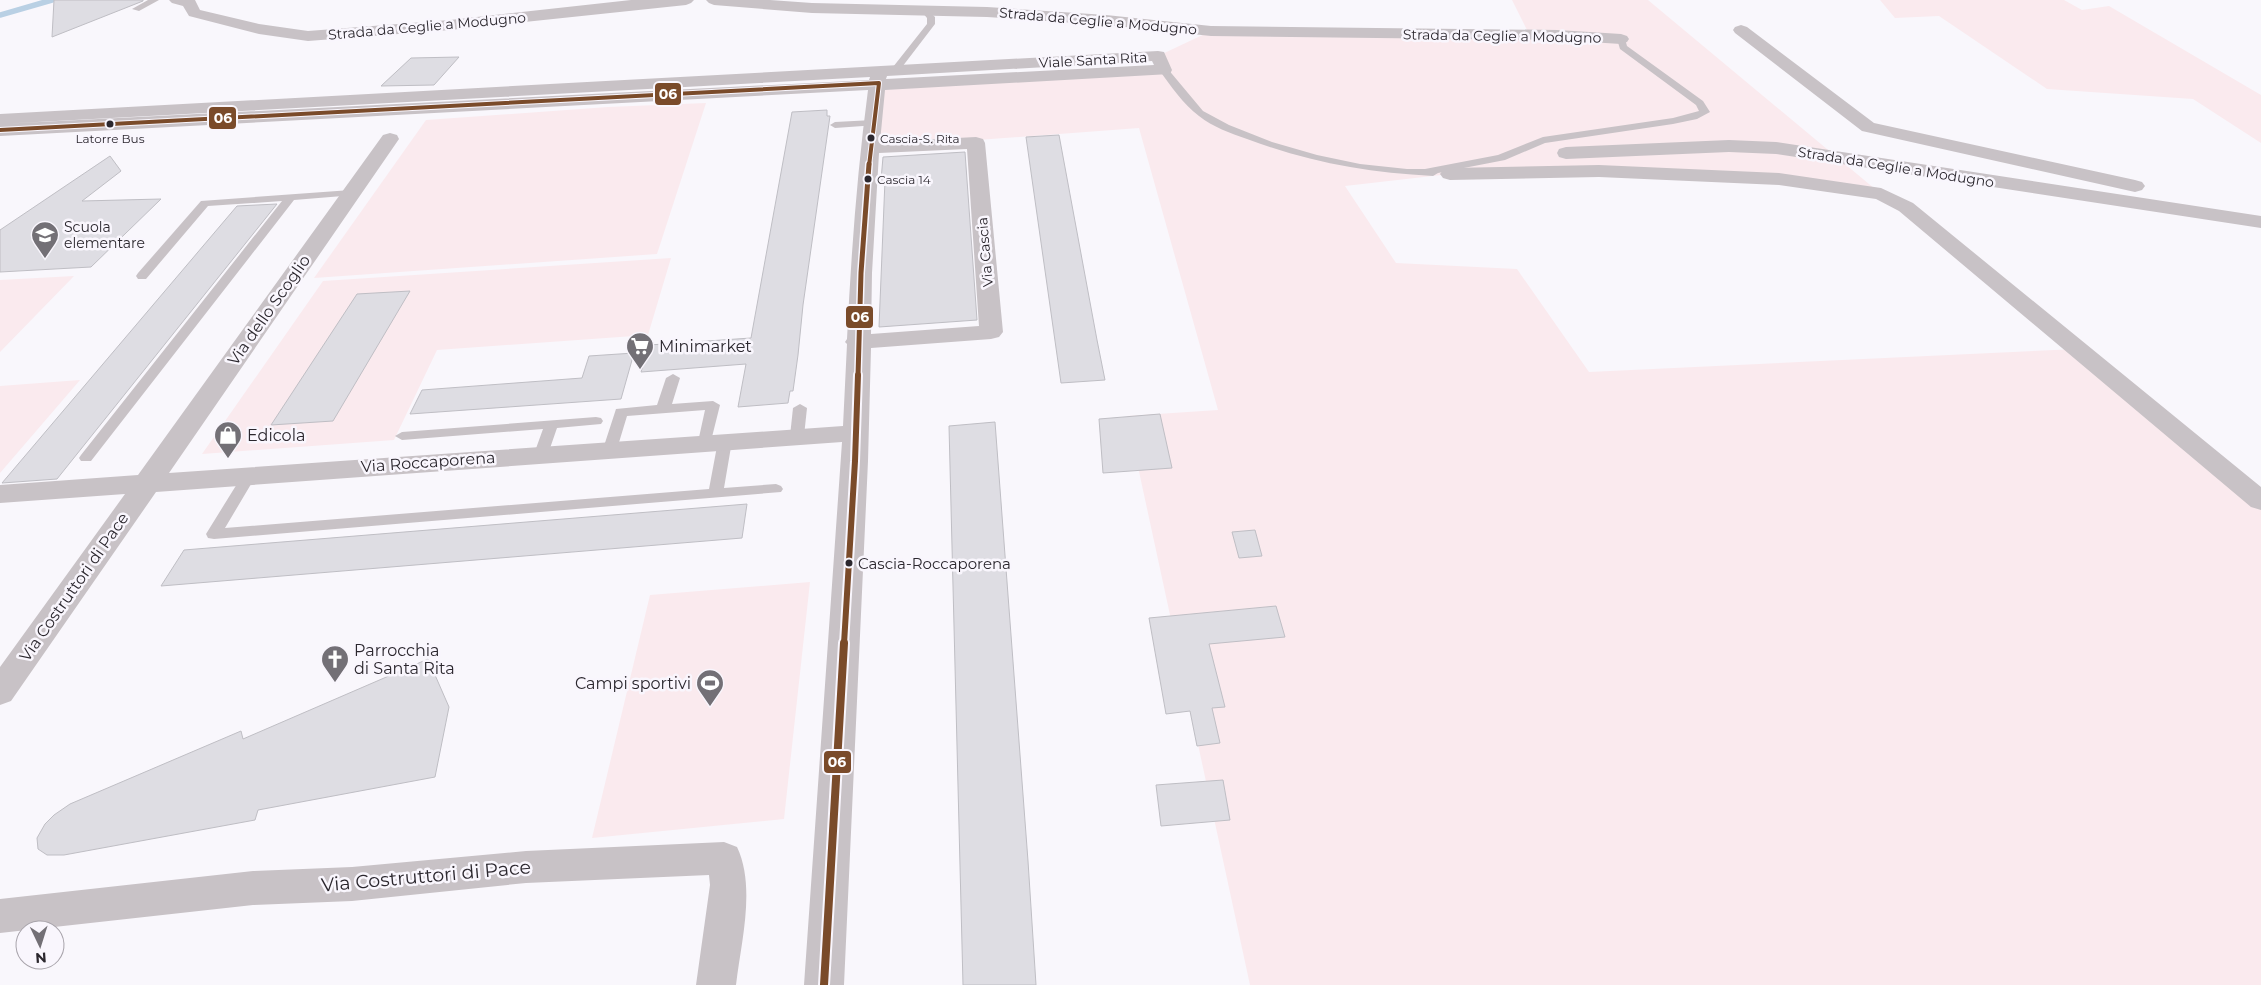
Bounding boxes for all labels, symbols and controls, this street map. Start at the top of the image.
street label: Strada da Ceglie a Modugno [998,3,1198,39]
street label: Strada da Ceglie a Modugno [327,8,527,44]
street label: Strada da Ceglie a Modugno [1403,25,1602,47]
street label: Viale Santa Rita [1038,48,1148,72]
line badge: 06 [654,82,682,106]
text: 06 [659,85,677,103]
line badge: 06 [208,106,237,130]
text: 06 [214,109,232,127]
marker: Latorre Bus [105,119,115,129]
place label: Latorre Bus [75,131,145,146]
place label: Cascia-S. Rita [880,131,960,146]
marker: Cascia-S. Rita [866,133,876,143]
street label: Strada da Ceglie a Modugno [1797,143,1996,191]
place label: Cascia 14 [877,172,931,187]
marker: Cascia 14 [863,174,873,184]
street label: Via Cascia [973,216,997,288]
place label: Scuola elementare [64,218,145,252]
school or university icon: Scuola elementare [30,220,60,259]
street label: Via dello Scoglio [224,251,314,369]
line badge: 06 [845,305,874,329]
text: 06 [851,308,869,326]
supermarket icon: Minimarket [625,331,655,370]
place label: Minimarket [659,337,752,356]
shop icon: Edicola [213,420,243,459]
place label: Edicola [247,426,305,445]
street label: Via Roccaporena [360,448,496,476]
street label: Via Costruttori di Pace [15,509,133,665]
place label: Cascia-Roccaporena [858,554,1011,573]
marker: Cascia-Roccaporena [844,558,854,568]
place label: Parrocchia di Santa Rita [354,641,455,678]
church icon: Parrocchia di Santa Rita [320,644,350,683]
sports icon: Campi sportivi [695,668,725,707]
place label: Campi sportivi [575,674,691,693]
line badge: 06 [823,750,852,774]
text: 06 [828,753,846,771]
street label: Via Costruttori di Pace [320,855,532,897]
north arrow [15,920,65,970]
text: N [35,949,47,967]

